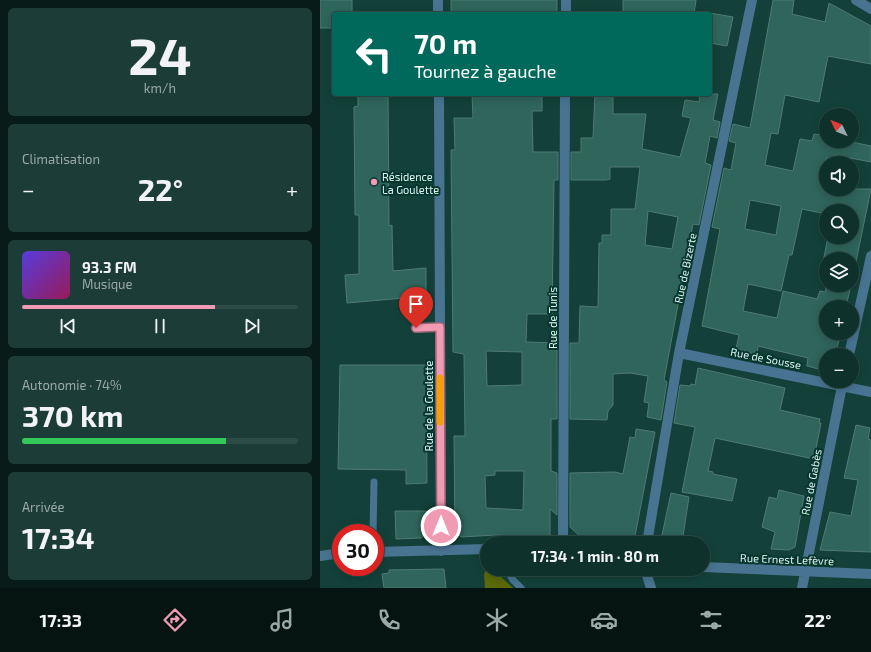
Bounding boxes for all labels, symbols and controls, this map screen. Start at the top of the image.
text: 24 [128,23,192,85]
text: 70 m [414,26,477,60]
icon: left [348,28,400,80]
text: Tournez à gauche [414,60,556,82]
text: km/h [144,80,176,96]
north arrow [819,108,859,148]
map controls [819,108,859,388]
text: Climatisation [22,151,100,167]
button: sound [819,156,859,196]
place label: Résidence La Goulette [382,170,439,196]
text: 22° [138,171,183,207]
text: − [22,176,35,202]
text: + [286,176,298,202]
marker: Résidence La Goulette [369,177,379,187]
button: search [819,204,859,244]
street label: Rue de Bizerte [671,232,699,304]
button: layers [819,252,859,292]
text: 93.3 FM [82,258,137,276]
text: Musique [82,276,132,292]
street label: Rue de Tunis [546,286,559,349]
pin [399,287,433,328]
icon: arrive [405,293,427,315]
button: + [819,300,859,340]
icon: previous [57,315,79,337]
icon: pause [149,315,171,337]
icon: next [241,315,263,337]
street label: Rue de Sousse [729,345,803,371]
button: − [819,348,859,388]
street label: Rue de la Goulette [422,361,435,451]
text: Autonomie · 74% [22,377,122,393]
text: 370 km [22,397,123,433]
street label: Rue de Gabès [798,448,824,516]
text: Arrivée [22,499,65,515]
position arrow [420,505,462,547]
text: 17:34 [22,519,95,555]
speed limit sign: 30 [332,524,384,576]
text: 17:34 · 1 min · 80 m [531,547,659,565]
street label: Rue Ernest Lefèvre [740,551,834,567]
icon: directions [161,606,189,634]
icon: music [268,606,296,634]
icon: phone [375,606,403,634]
icon: climate [483,606,511,634]
icon: car [590,606,618,634]
icon: filters [697,606,725,634]
text: 17:33 [40,609,82,631]
text: 22° [804,609,831,631]

